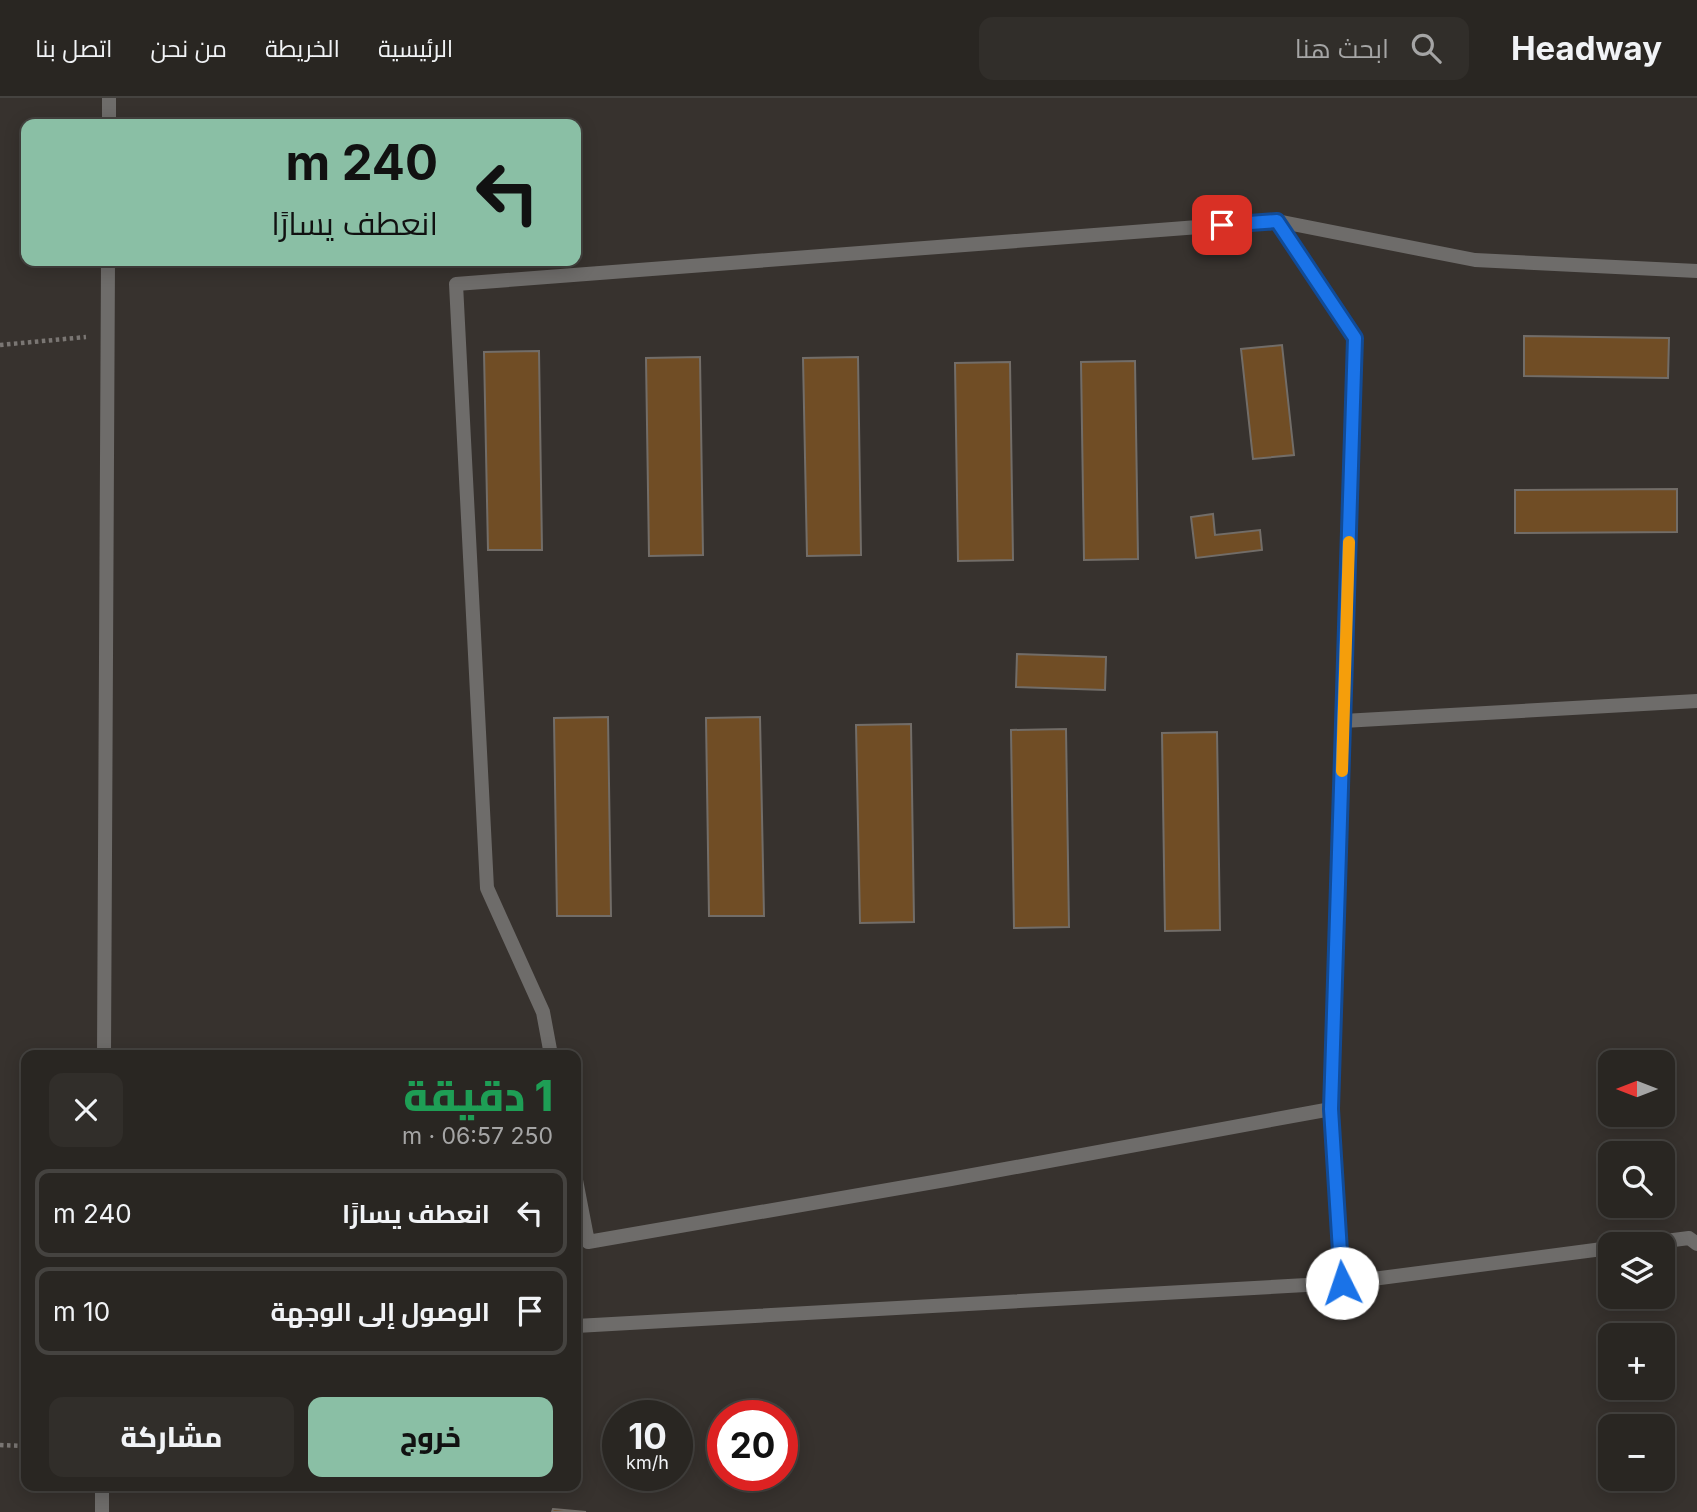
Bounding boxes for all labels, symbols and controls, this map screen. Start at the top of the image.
search box [979,17,1469,80]
text: Headway [1511,28,1662,68]
icon: search [1407,29,1445,67]
text: ابحث هنا [1295,33,1389,64]
text: اتصل بنا [35,34,112,63]
text: من نحن [150,34,227,63]
text: الخريطة [265,34,340,63]
text: الرئيسية [378,34,453,63]
text: 240 m [285,133,438,192]
icon: left [462,147,553,238]
pin [1192,195,1252,255]
text: انعطف يسارًا [271,204,438,243]
icon: arrive [1203,206,1241,244]
north arrow [1598,1050,1675,1127]
map controls [1598,1050,1675,1491]
text: 1 دقيقة [403,1070,553,1121]
button: close [49,1073,123,1147]
text: 250 m · 06:57 [402,1122,553,1150]
button: search [1598,1141,1675,1218]
icon: left [511,1194,549,1232]
text: 240 m [53,1198,132,1229]
text: انعطف يسارًا [342,1198,490,1229]
button: layers [1598,1232,1675,1309]
position arrow [1305,1246,1379,1320]
icon: arrive [511,1292,549,1330]
text: 10 m [53,1296,110,1327]
text: الوصول إلى الوجهة [271,1296,490,1327]
button: + [1598,1323,1675,1400]
button: مشاركة [49,1397,294,1477]
button: خروج [308,1397,553,1477]
speed limit sign: 20 [707,1400,798,1491]
button: − [1598,1414,1675,1491]
text: 10 [628,1415,667,1457]
text: km/h [626,1452,669,1473]

